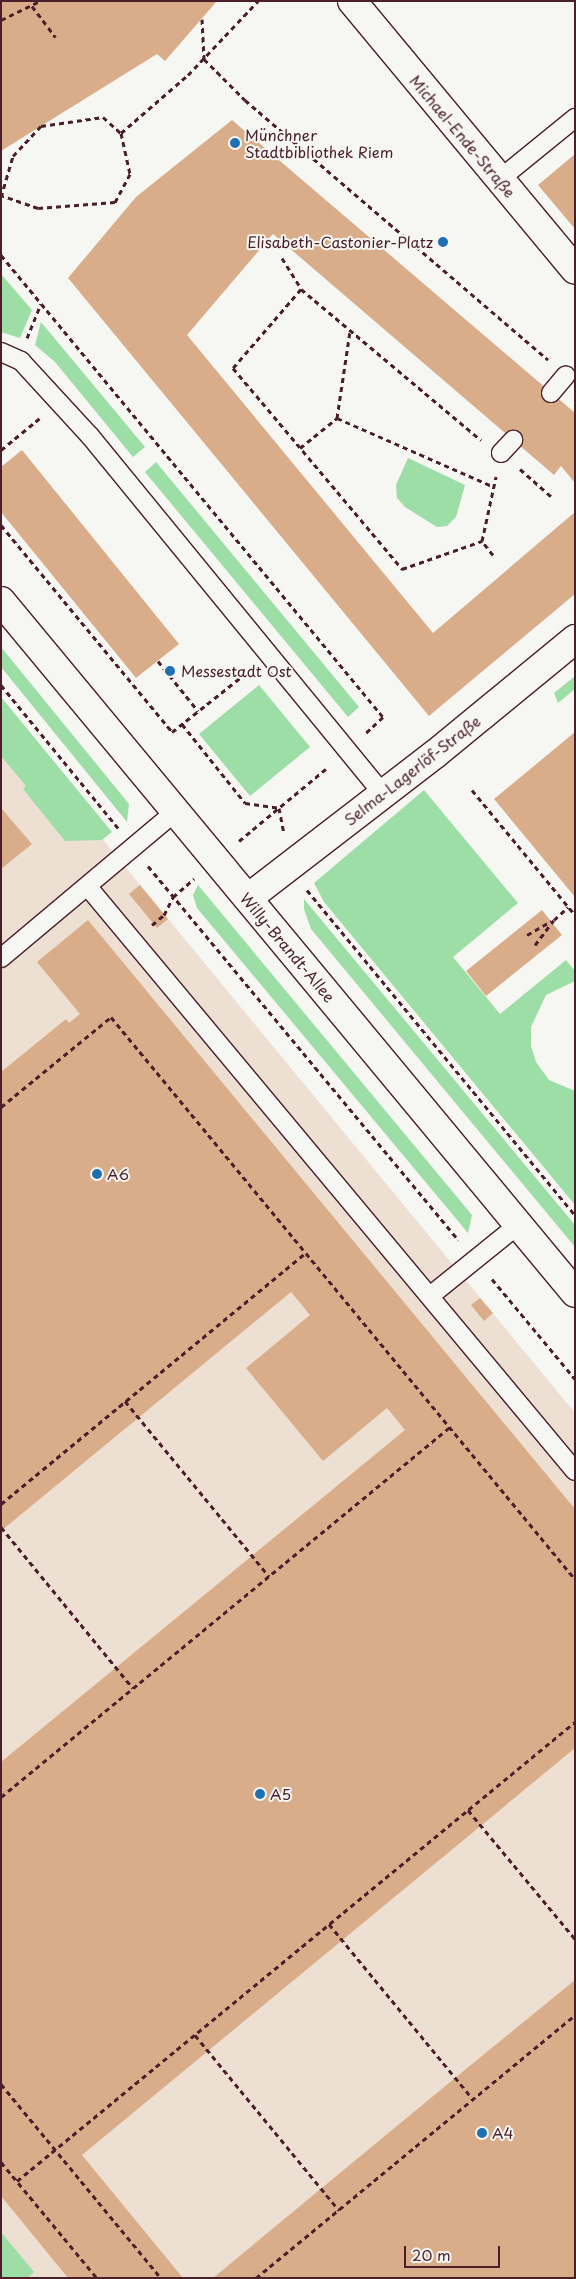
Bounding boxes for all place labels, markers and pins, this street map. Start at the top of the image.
place label: Münchner Stadtbibliothek Riem [245,125,395,160]
marker: Münchner Stadtbibliothek Riem [229,137,241,149]
place label: Elisabeth-Castonier-Platz [247,233,433,251]
marker: Elisabeth-Castonier-Platz [437,236,449,248]
place label: Messestadt Ost [181,662,291,680]
marker: Messestadt Ost [163,664,177,678]
place label: A6 [107,1165,129,1183]
marker: A6 [91,1168,103,1180]
place label: A5 [270,1785,291,1803]
marker: A5 [254,1788,266,1800]
place label: A4 [492,2124,513,2142]
marker: A4 [476,2127,488,2139]

